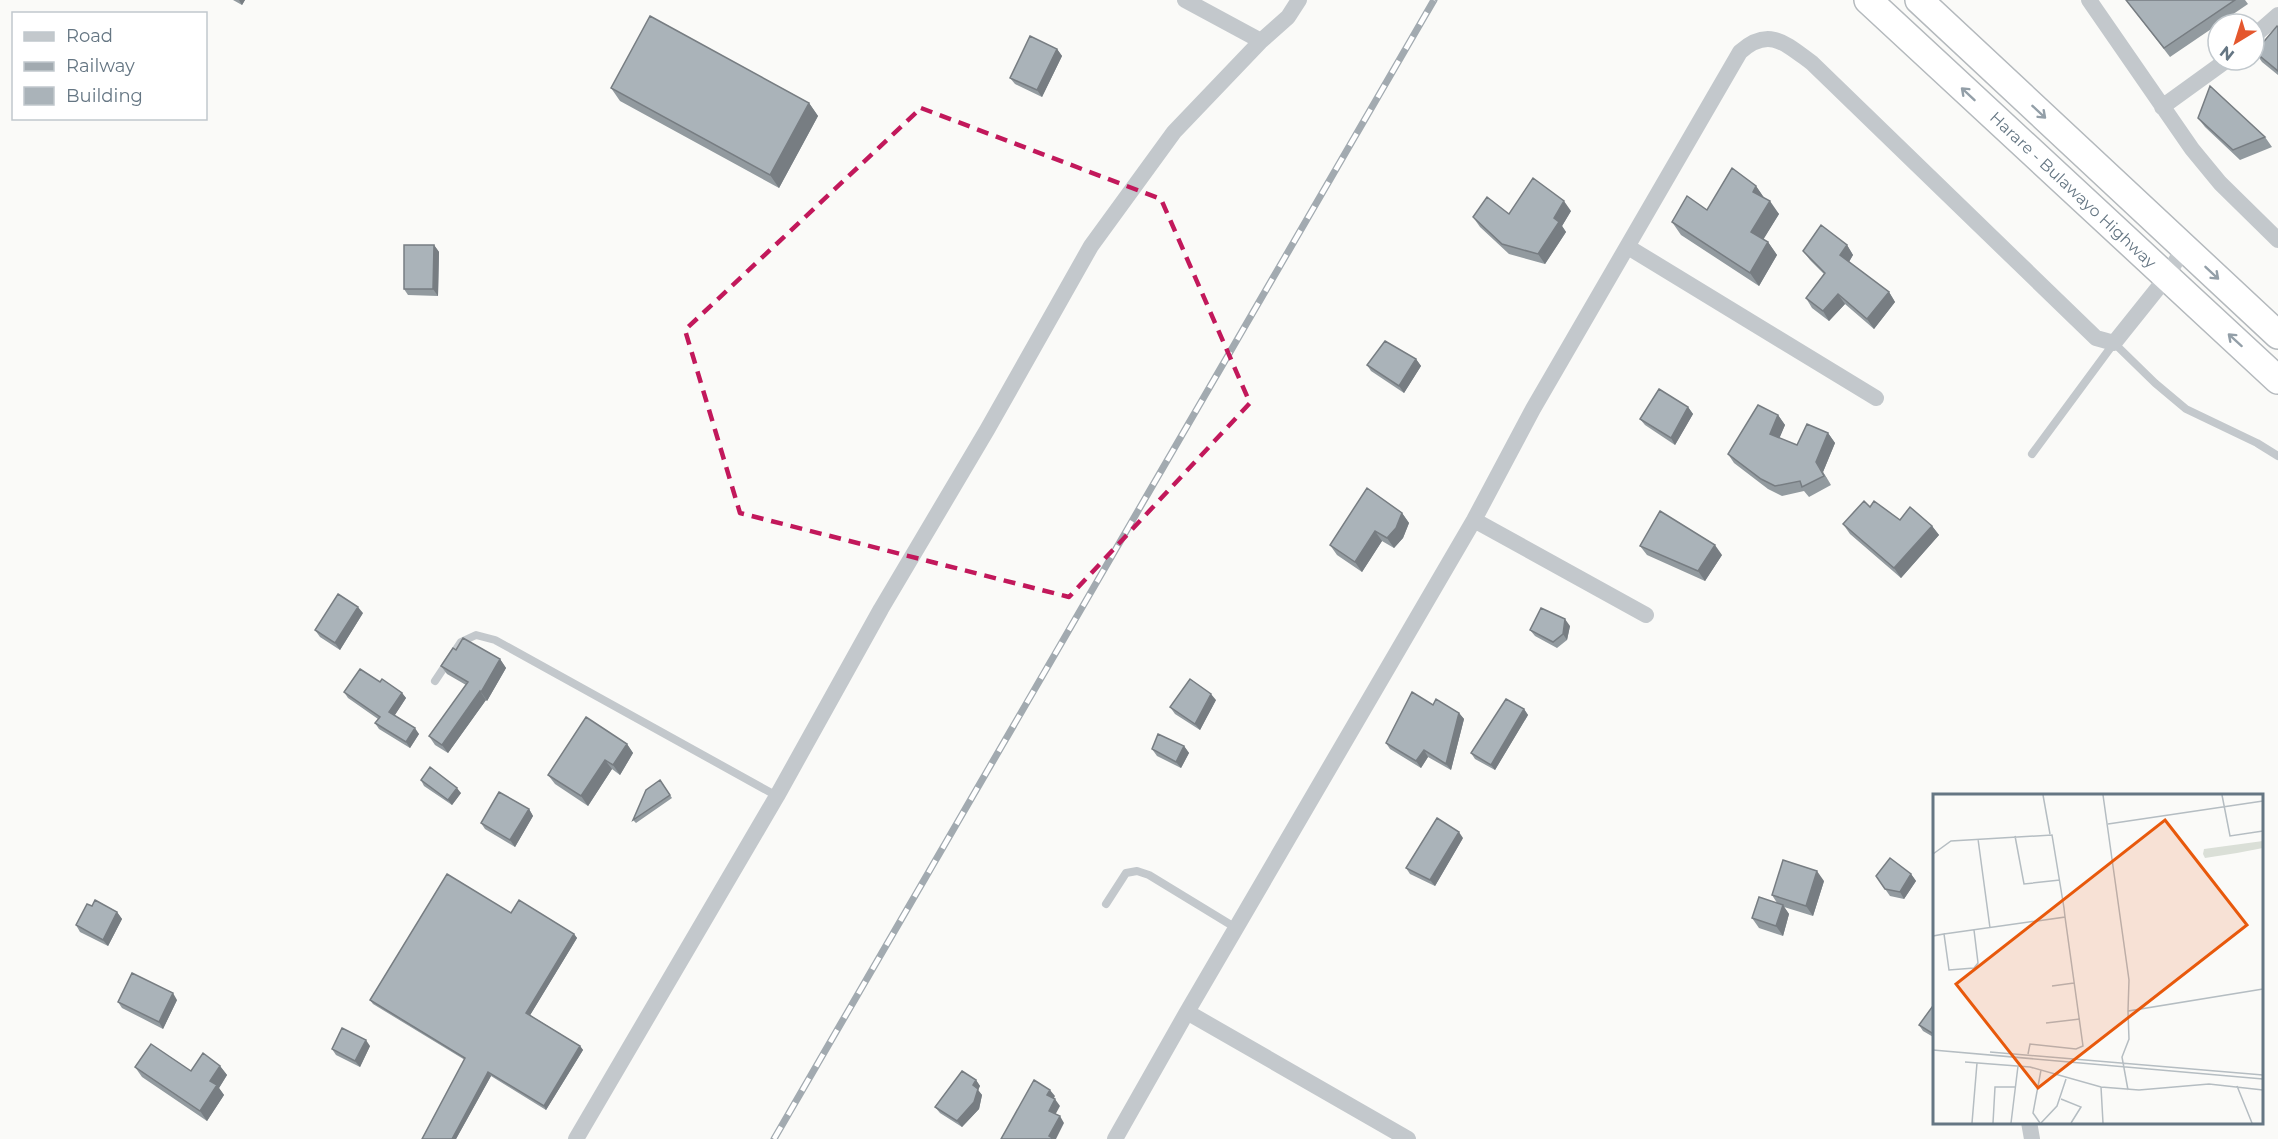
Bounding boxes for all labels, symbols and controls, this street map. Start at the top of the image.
legend [12,12,207,120]
north arrow [2206,12,2266,72]
text: Road [66,25,113,47]
text: N [2216,42,2238,65]
text: Railway [66,55,135,77]
text: Building [66,85,143,107]
one-way arrow [1961,86,1976,101]
one-way arrow [2031,104,2046,119]
street label: Harare - Bulawayo Highway [1986,108,2160,272]
one-way arrow [2204,266,2219,280]
one-way arrow [2228,333,2243,347]
inset map [1933,794,2263,1124]

